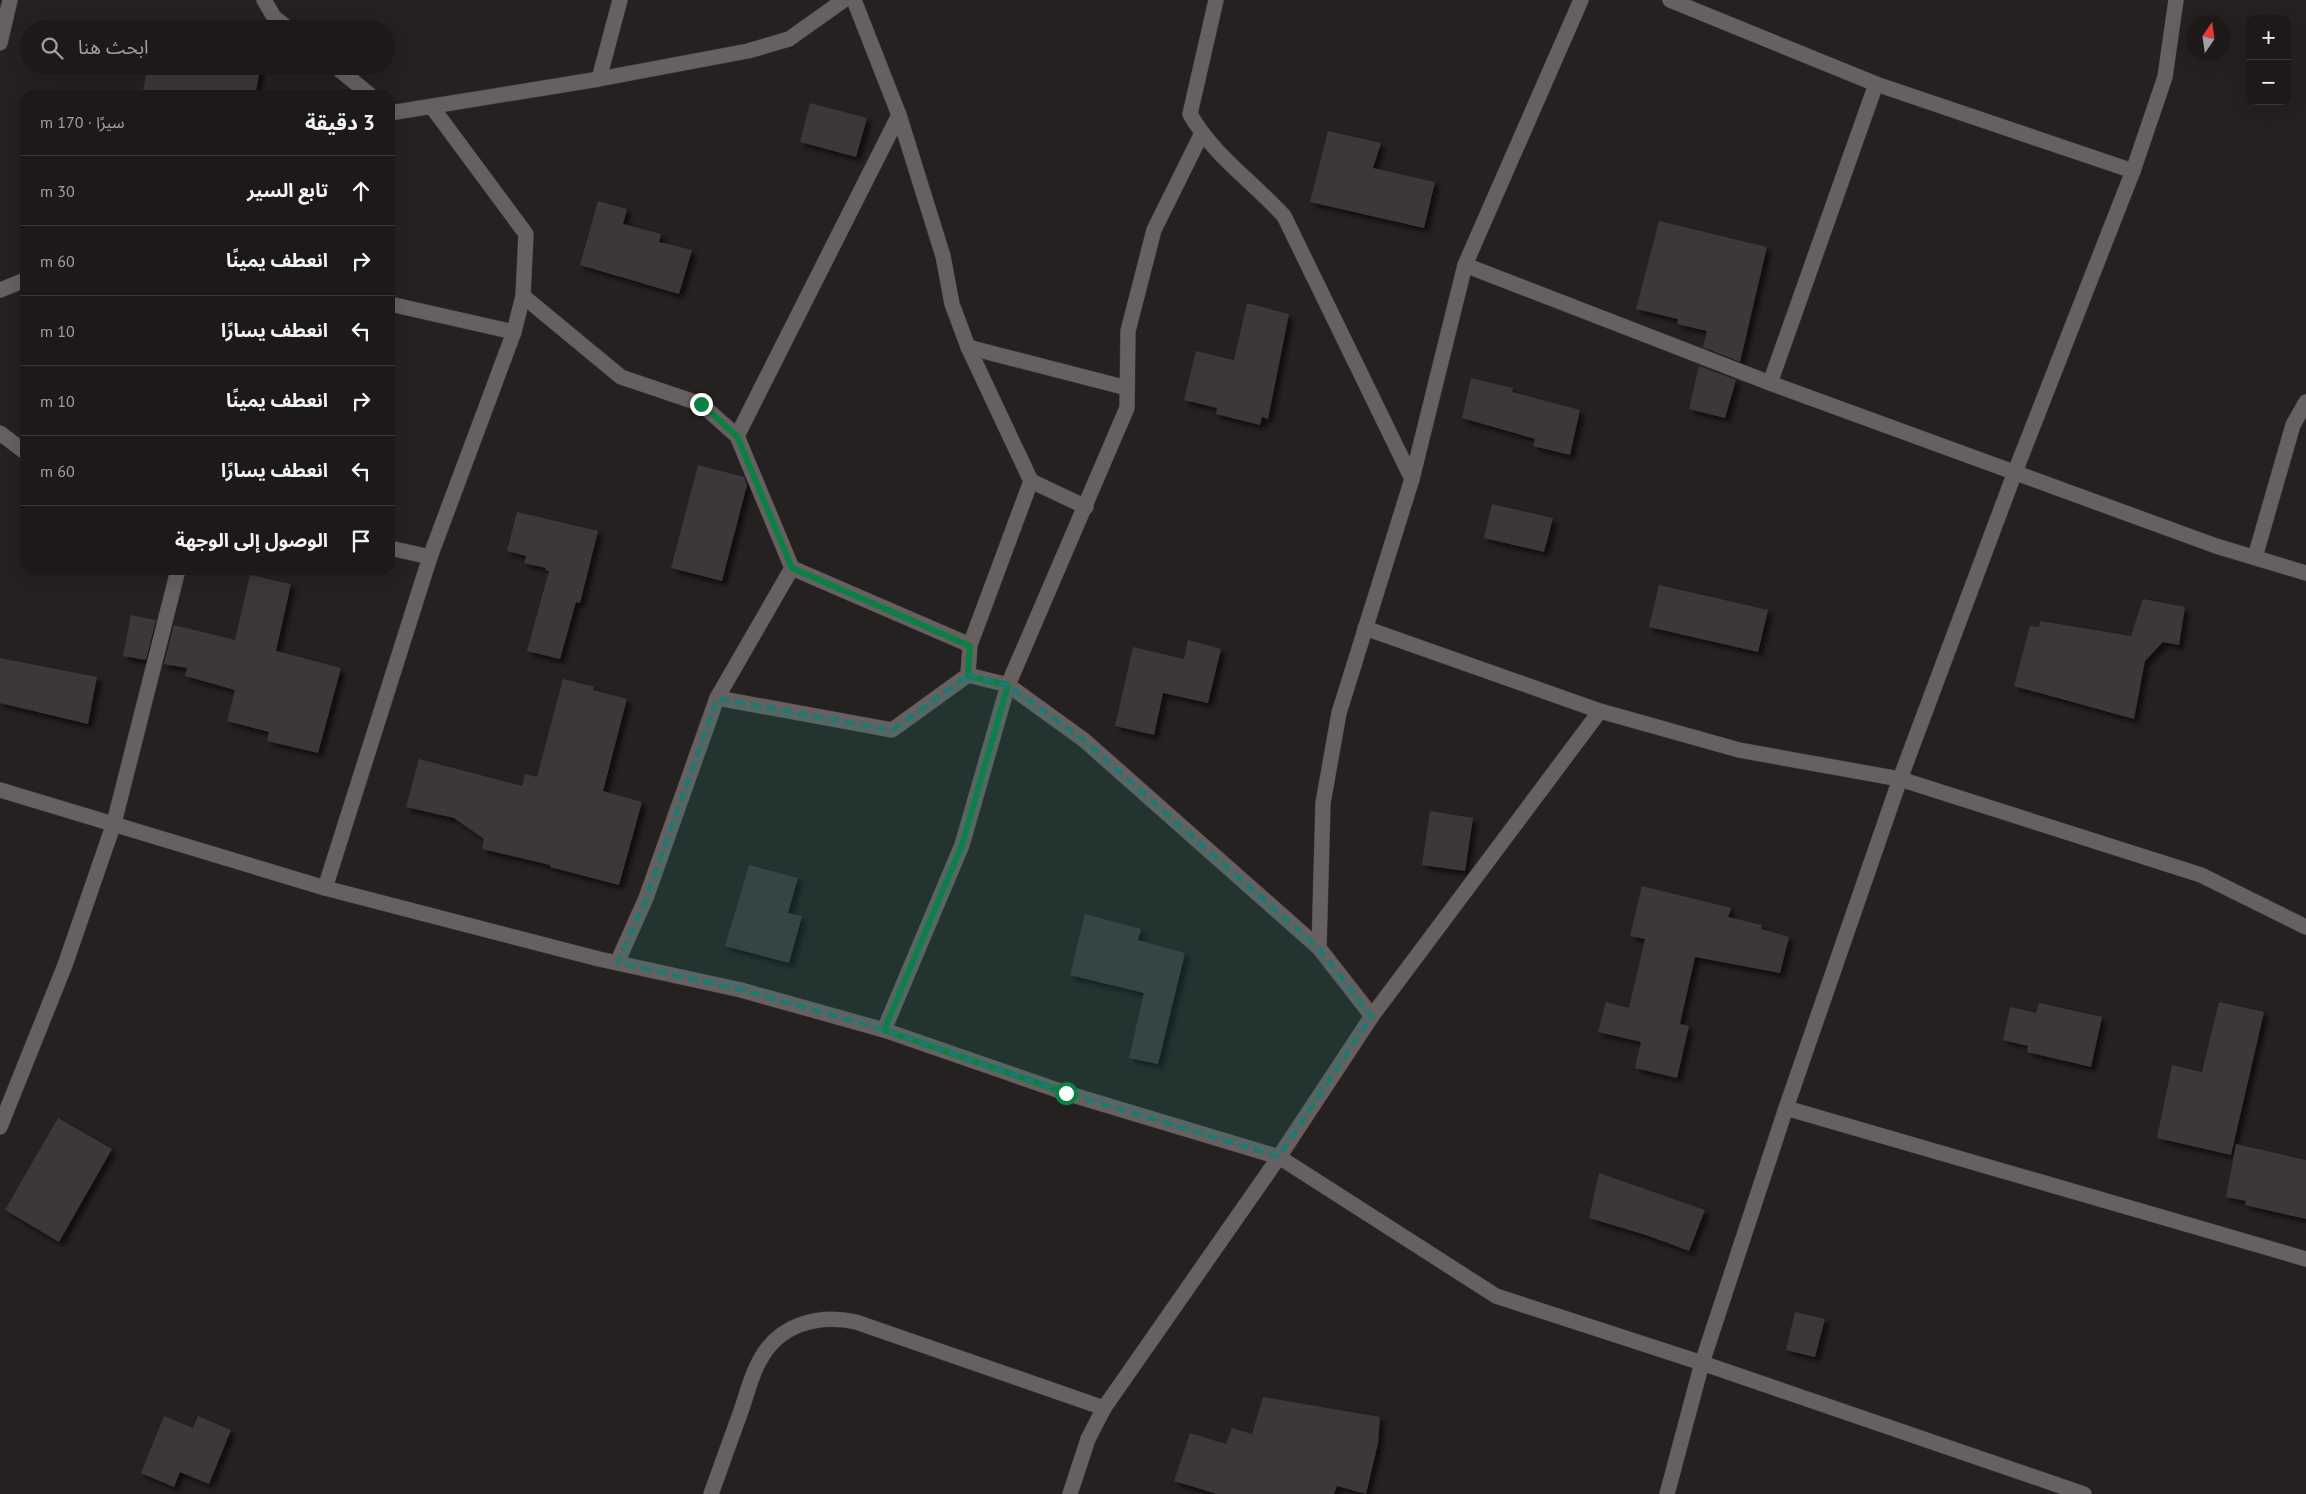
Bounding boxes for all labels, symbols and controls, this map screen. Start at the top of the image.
north arrow [2186,15,2231,60]
map controls [2246,15,2291,105]
button: + [2246,15,2291,60]
search box [20,20,395,75]
icon: search [38,34,66,62]
text: ابحث هنا [78,35,149,59]
button: − [2246,60,2291,105]
text: 3 دقيقة [305,109,375,136]
text: سيرًا · 170 m [40,112,125,132]
icon: ahead [347,177,375,205]
text: تابع السير [247,178,328,202]
text: 30 m [40,181,75,201]
icon: right [347,247,375,275]
text: انعطف يمينًا [226,248,328,272]
text: 60 m [40,251,75,271]
icon: left [347,317,375,345]
text: انعطف يسارًا [221,318,328,342]
text: 10 m [40,321,75,341]
icon: right [347,387,375,415]
text: انعطف يمينًا [226,388,328,412]
text: 10 m [40,391,75,411]
route end [690,393,713,416]
icon: left [347,457,375,485]
text: انعطف يسارًا [221,458,328,482]
text: 60 m [40,461,75,481]
icon: arrive [347,527,375,555]
text: الوصول إلى الوجهة [175,528,328,552]
route start [1055,1082,1078,1105]

